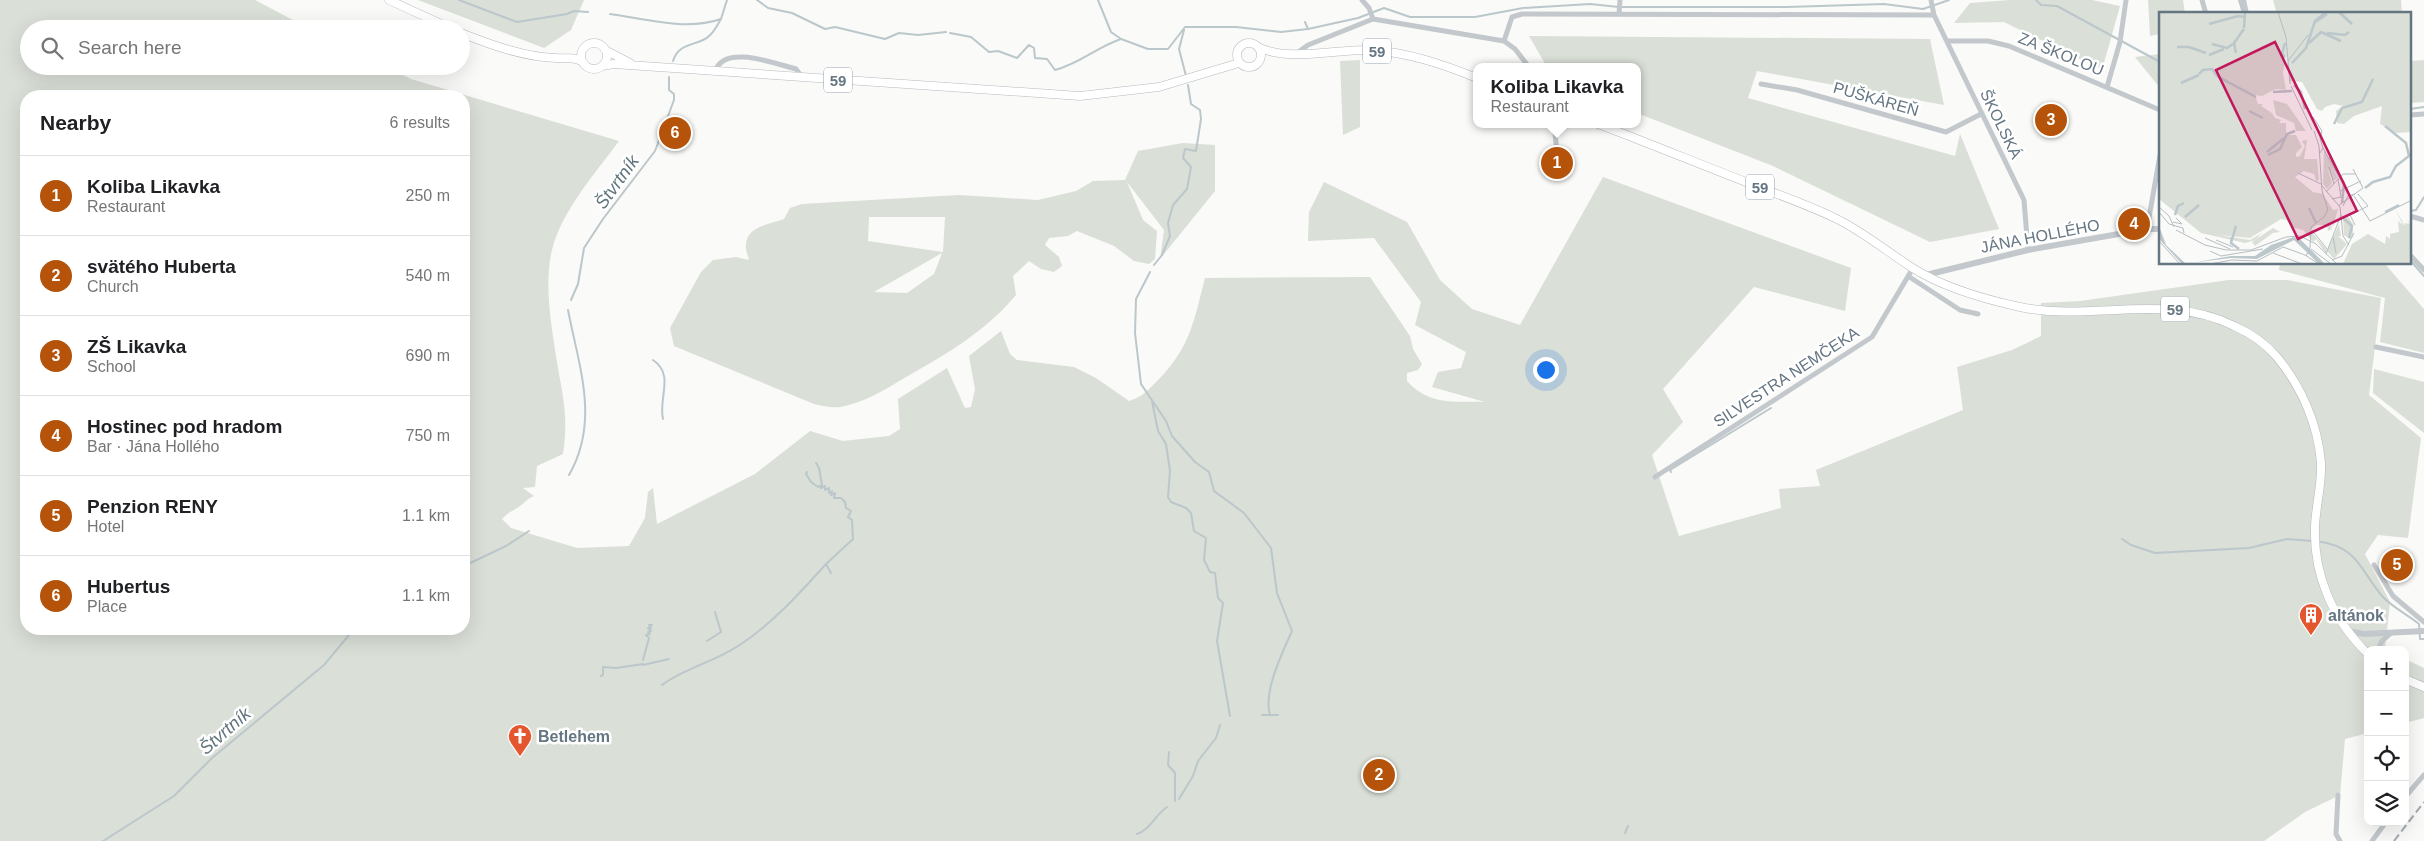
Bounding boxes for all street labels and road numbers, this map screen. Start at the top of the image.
street label: ZA ŠKOLOU [2016,28,2107,79]
road number: 59 [1363,38,1391,64]
road number: 59 [824,68,852,92]
street label: PUŠKÁREŇ [1831,78,1921,119]
street label: ŠKOLSKÁ [1977,86,2026,162]
road number: 59 [1746,174,1774,200]
street label: JÁNA HOLLÉHO [1979,215,2101,256]
road number: 59 [2161,296,2189,322]
street label: SILVESTRA NEMČEKA [1710,323,1862,430]

